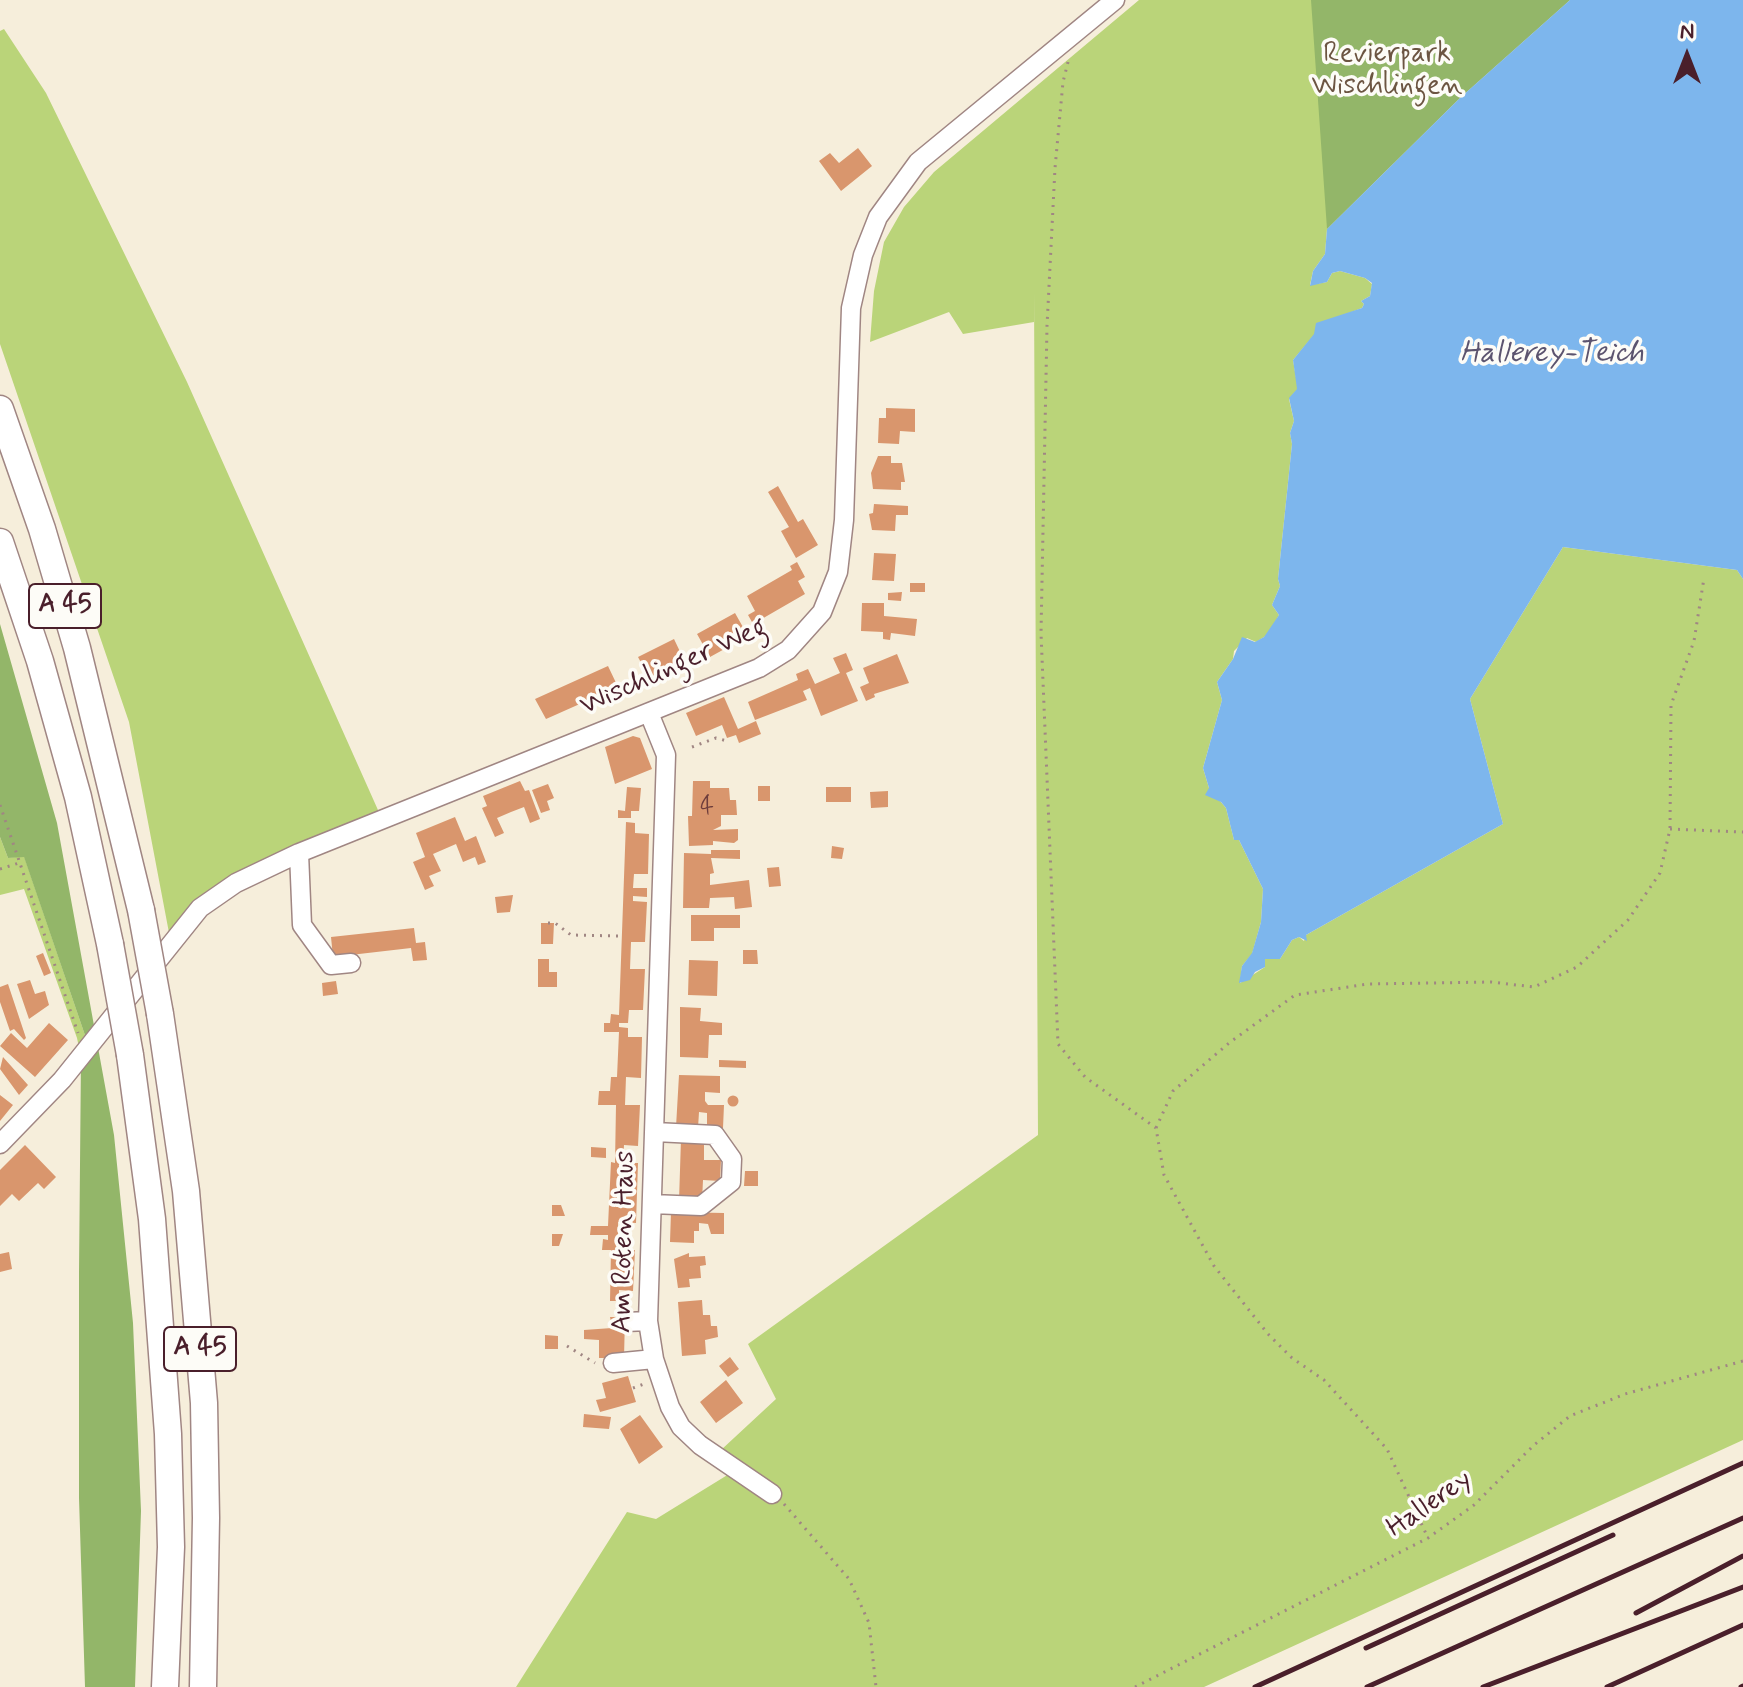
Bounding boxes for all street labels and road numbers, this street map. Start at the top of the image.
road number: A 45 [29,584,101,628]
street label: Wischlinger Weg [575,612,773,724]
street label: Am Roten Haus [607,1150,643,1334]
road number: A 45 [164,1327,236,1371]
street label: Hallerey [1381,1464,1479,1546]

